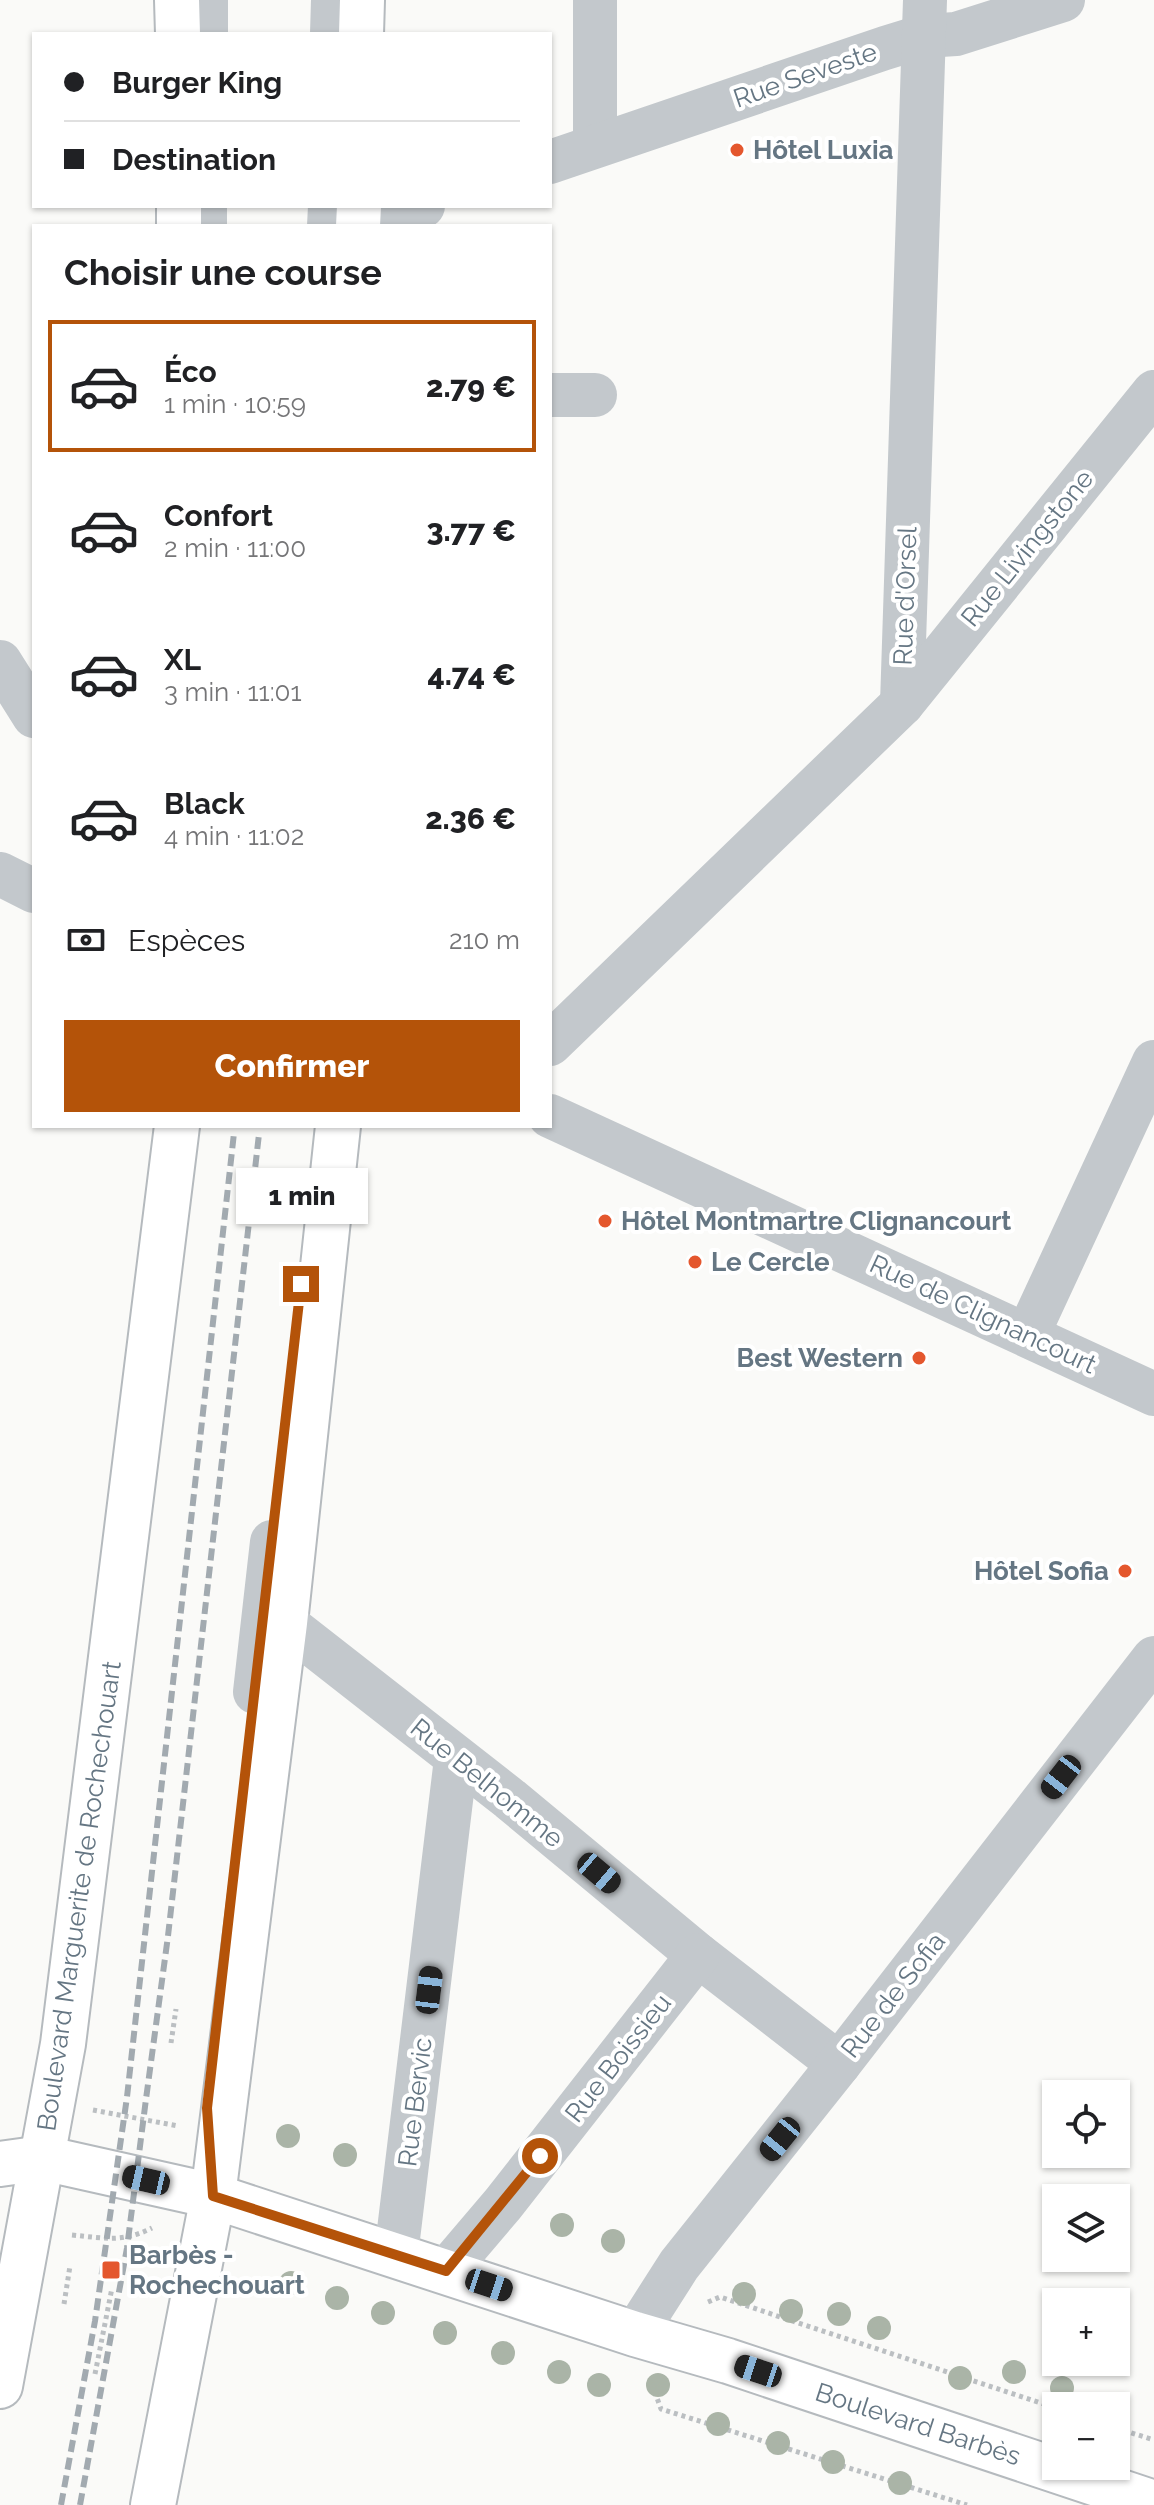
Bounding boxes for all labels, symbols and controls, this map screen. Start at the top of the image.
street label: Rue Seveste [729,36,881,114]
text: Burger King [112,65,282,100]
place label: Hôtel Luxia [753,135,894,165]
marker: Hôtel Luxia [728,141,746,159]
text: Destination [112,142,276,177]
text: Choisir une course [64,251,382,293]
icon: car [68,350,140,422]
text: Éco [164,354,217,389]
text: 2.79 € [426,369,516,404]
text: 1 min · 10:59 [164,389,306,419]
street label: Rue Livingstone [955,464,1099,632]
icon: car [68,494,140,566]
text: Confort [164,498,273,533]
text: 3.77 € [426,513,516,548]
street label: Rue d'Orsel [888,525,922,666]
text: 2 min · 11:00 [164,533,306,563]
icon: car [68,638,140,710]
text: XL [164,642,201,677]
text: 4.74 € [427,657,516,692]
text: 3 min · 11:01 [164,677,302,707]
icon: car [68,782,140,854]
text: Black [164,786,245,821]
text: 2.36 € [425,801,516,836]
text: 4 min · 11:02 [164,821,304,851]
icon: cash [64,918,108,962]
text: Espèces [128,923,245,958]
text: 210 m [449,925,520,955]
button: Confirmer [64,1020,520,1112]
callout: 1 min [235,1168,367,1224]
text: 1 min [269,1181,335,1211]
place label: Hôtel Montmartre Clignancourt [621,1206,1011,1236]
marker: Hôtel Montmartre Clignancourt [596,1212,614,1230]
place label: Le Cercle [711,1247,830,1277]
street label: Rue de Clignancourt [865,1248,1101,1380]
marker: Le Cercle [686,1253,704,1271]
route end [283,1266,319,1302]
place label: Best Western [737,1343,903,1373]
marker: Best Western [910,1349,928,1367]
place label: Hôtel Sofia [974,1556,1109,1586]
marker: Hôtel Sofia [1116,1562,1134,1580]
street label: Boulevard Marguerite de Rochechouart [31,1659,127,2133]
street label: Rue Belhomme [405,1712,569,1854]
car [1037,1751,1085,1803]
car [573,1848,625,1898]
street label: Rue de Sofia [835,1926,951,2064]
car [414,1965,444,2015]
street label: Rue Boissieu [559,1988,677,2128]
street label: Rue Bervic [392,2036,438,2168]
map controls [1042,2080,1130,2480]
button: locate [1042,2080,1130,2168]
car [756,2113,804,2165]
route start [522,2138,558,2174]
car [120,2163,172,2197]
button: layers [1042,2184,1130,2272]
place label: Barbès - Rochechouart [129,2240,305,2300]
marker: Barbès - Rochechouart [100,2259,122,2281]
car [462,2266,516,2304]
button: + [1042,2288,1130,2376]
car [731,2352,785,2390]
street label: Boulevard Barbès [812,2377,1024,2471]
button: − [1042,2392,1130,2480]

